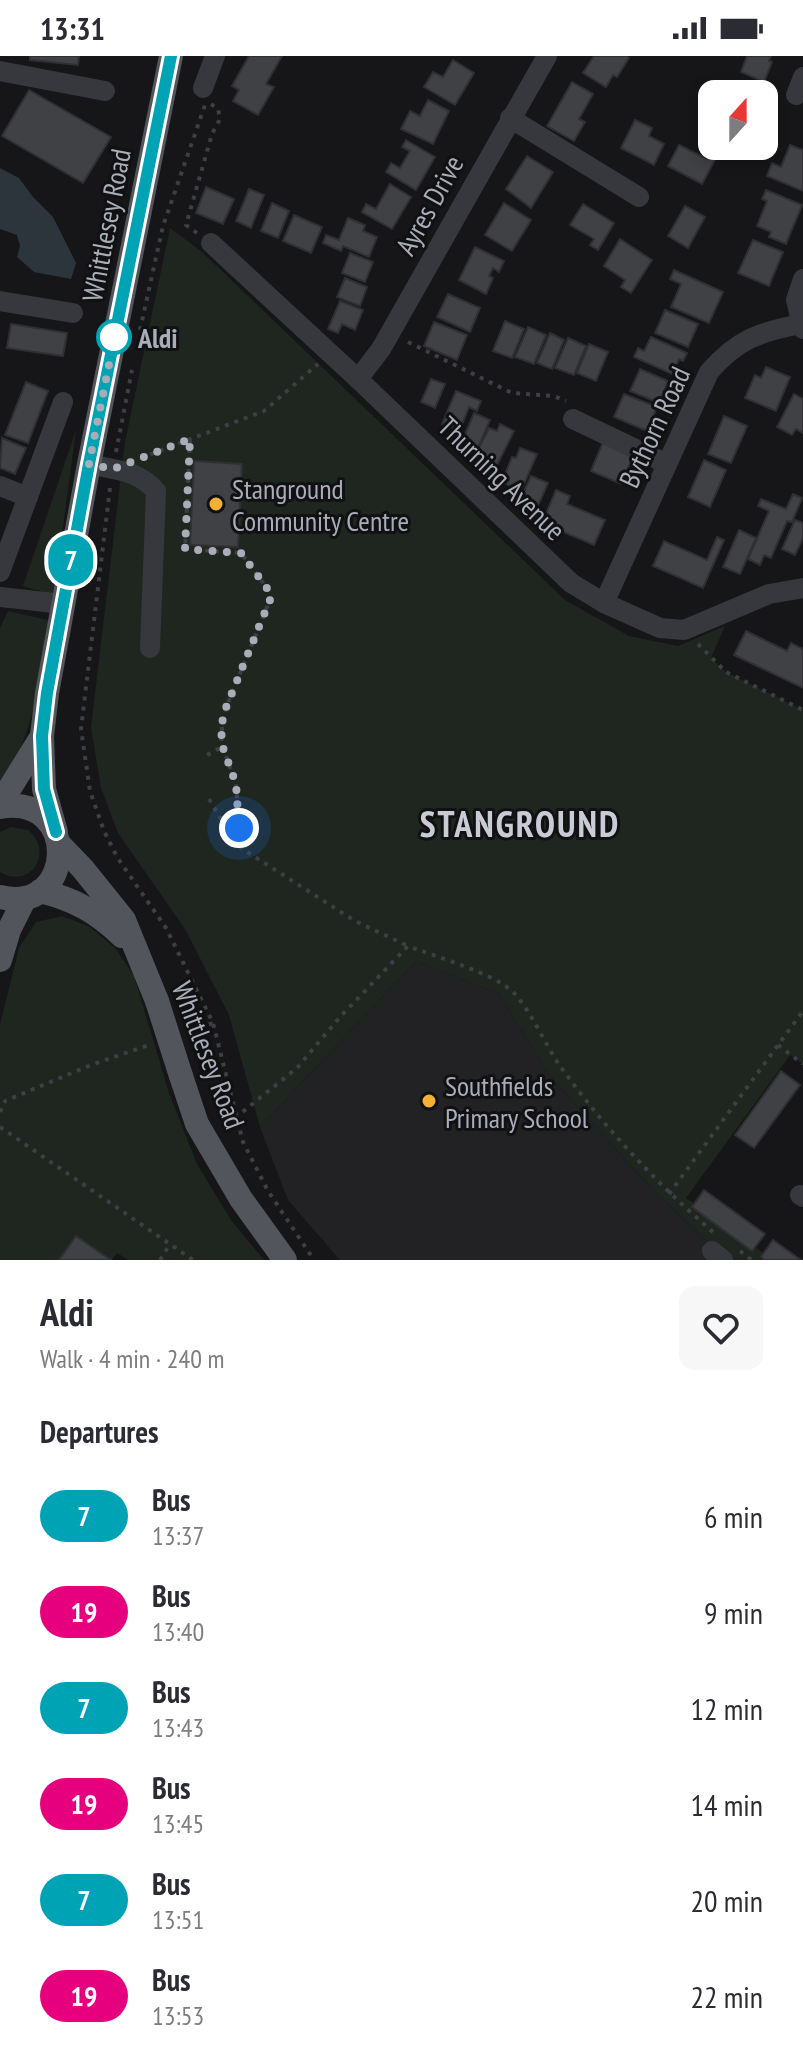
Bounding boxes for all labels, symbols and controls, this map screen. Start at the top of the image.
text: 13:31 [40,9,105,48]
north arrow [698,80,778,160]
map controls [698,80,778,160]
street label: Whittlesey Road [73,146,139,304]
street label: Ayres Drive [387,149,471,261]
place label: Aldi [137,319,178,356]
marker: Aldi [97,320,131,354]
street label: Bythorn Road [610,360,698,494]
street label: Thurning Avenue [430,408,574,548]
place label: Stanground Community Centre [232,470,409,539]
marker: Stanground Community Centre [207,495,225,513]
line badge: 7 [45,534,97,586]
text: 7 [64,541,78,578]
district label: STANGROUND [420,800,620,847]
your location [219,808,259,848]
street label: Whittlesey Road [164,976,254,1134]
place label: Southfields Primary School [445,1067,589,1136]
marker: Southfields Primary School [420,1092,438,1110]
button: heart [679,1286,763,1370]
text: Aldi [40,1287,94,1336]
text: Walk · 4 min · 240 m [40,1342,224,1375]
text: Departures [40,1412,158,1451]
text: Bus [152,1480,191,1519]
text: 7 [77,1497,91,1534]
text: 6 min [704,1497,763,1536]
text: 13:37 [152,1519,204,1552]
text: Bus [152,1576,191,1615]
text: 19 [71,1593,97,1630]
text: 9 min [704,1593,763,1632]
text: 13:40 [152,1615,204,1648]
text: Bus [152,1672,191,1711]
text: 7 [77,1689,91,1726]
text: 12 min [690,1689,763,1728]
text: 13:43 [152,1711,204,1744]
text: Bus [152,1768,191,1807]
text: 19 [71,1785,97,1822]
text: 14 min [690,1785,763,1824]
text: 13:45 [152,1807,204,1840]
text: Bus [152,1864,191,1903]
text: 7 [77,1881,91,1918]
text: 20 min [690,1881,763,1920]
text: 13:51 [152,1903,204,1936]
text: Bus [152,1960,191,1999]
text: 19 [71,1977,97,2014]
text: 22 min [690,1977,763,2016]
text: 13:53 [152,1999,204,2032]

